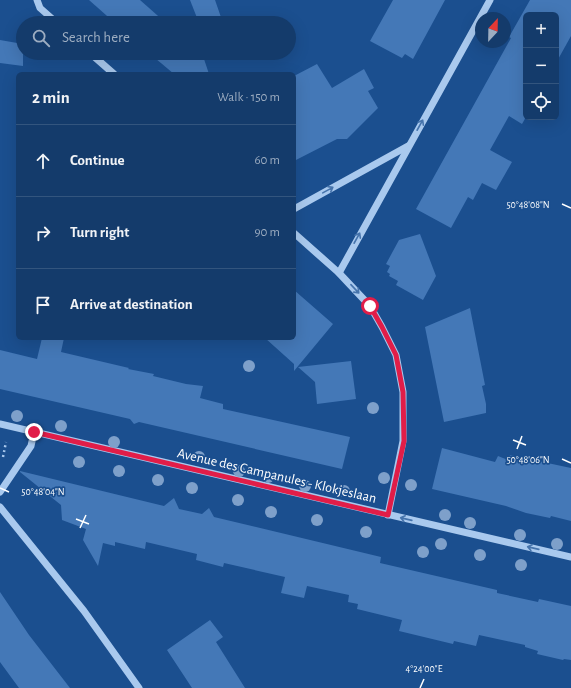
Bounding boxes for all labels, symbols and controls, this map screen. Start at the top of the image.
north arrow [475,12,511,48]
map controls [523,12,559,120]
button: + [523,12,559,48]
search box [16,16,296,60]
icon: search [30,27,52,49]
text: Search here [62,30,130,45]
button: − [523,48,559,84]
button: locate [523,84,559,120]
text: 2 min [32,89,70,106]
text: Walk · 150 m [217,91,280,104]
one-way arrow [417,119,425,131]
icon: ahead [32,150,54,172]
text: Continue [70,153,125,168]
text: 60 m [254,154,280,167]
one-way arrow [322,185,334,193]
text: 50°48'08"N [506,200,550,210]
icon: right [32,222,54,244]
text: Turn right [70,225,129,240]
text: 90 m [254,226,280,239]
one-way arrow [354,233,362,245]
one-way arrow [350,284,359,294]
icon: arrive [32,294,54,316]
text: Arrive at destination [70,297,193,312]
route start [361,297,379,315]
route end [25,423,43,441]
street label: Avenue des Campanules - Klokjeslaan [176,446,378,506]
text: 50°48'06"N [506,455,550,465]
text: 50°48'04"N [21,487,65,497]
one-way arrow [400,514,413,522]
one-way arrow [527,544,540,552]
text: 4°24'00"E [406,664,443,674]

